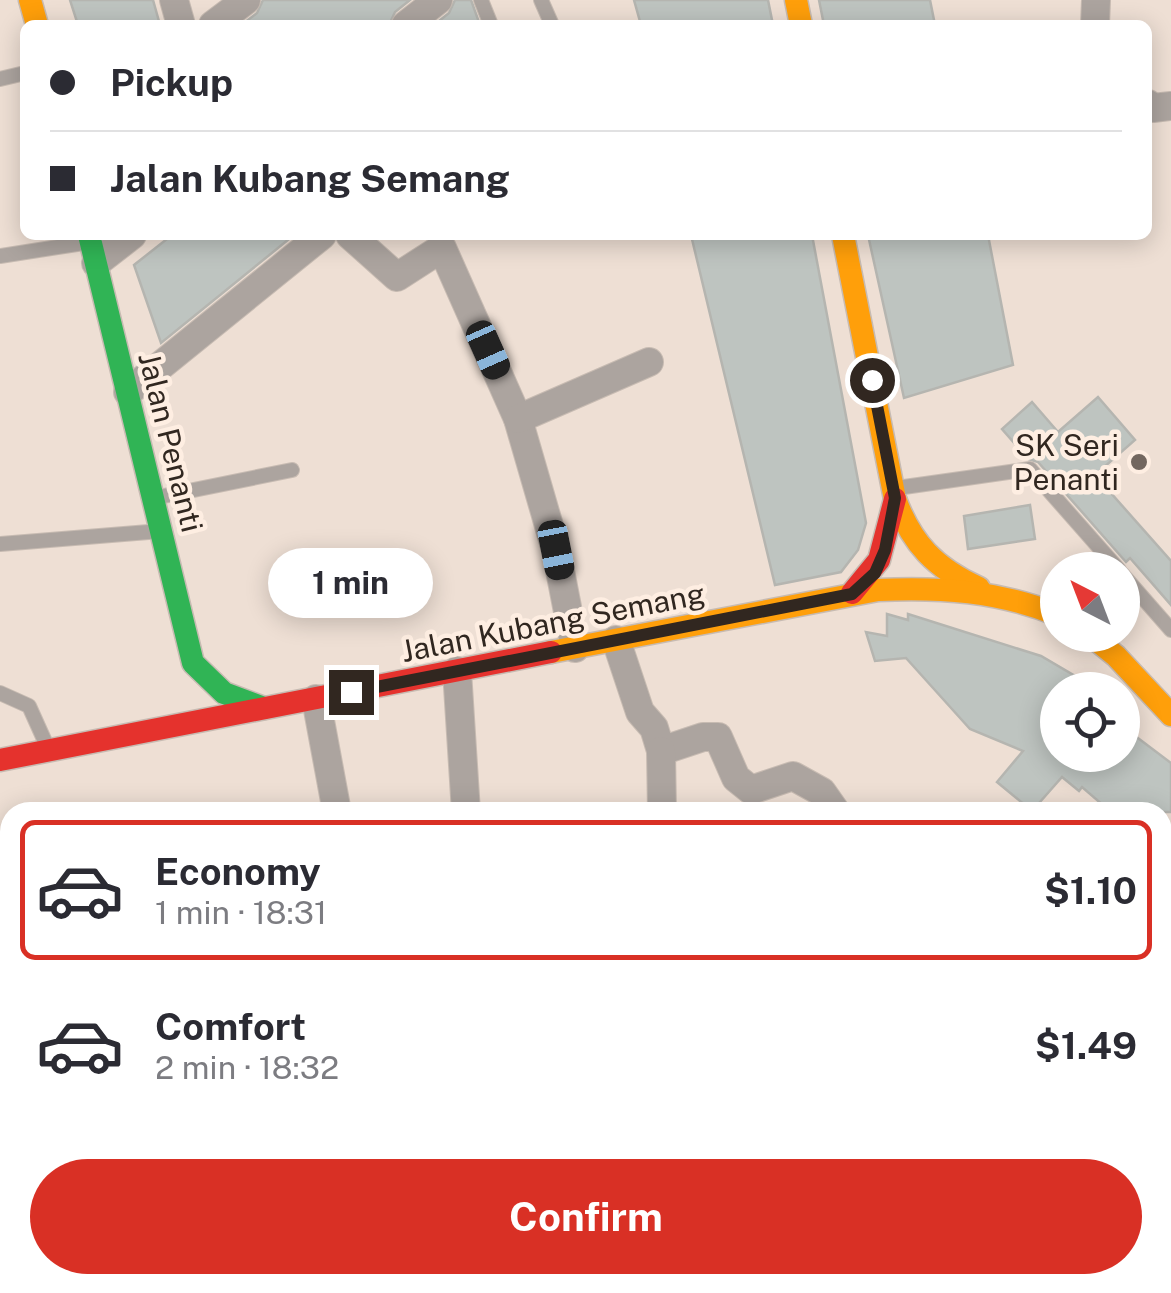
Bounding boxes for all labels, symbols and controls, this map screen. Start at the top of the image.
text: Pickup [110,60,233,105]
text: Jalan Kubang Semang [110,156,510,201]
car [462,316,514,384]
street label: Jalan Penanti [131,348,211,536]
route start [850,358,895,403]
place label: SK Seri Penanti [1014,427,1119,497]
marker: SK Seri Penanti [1128,451,1150,473]
car [536,518,576,582]
callout: 1 min [268,547,434,617]
north arrow [1040,552,1140,652]
map controls [1040,552,1140,772]
text: 1 min [312,564,389,601]
street label: Jalan Kubang Semang [398,575,708,669]
route end [329,670,374,715]
button: locate [1040,672,1140,772]
icon: car [35,845,125,935]
text: Economy [155,849,321,894]
text: $1.10 [1044,868,1137,913]
text: 1 min · 18:31 [155,894,327,931]
icon: car [35,1000,125,1090]
text: Comfort [155,1004,306,1049]
text: $1.49 [1035,1023,1137,1068]
text: 2 min · 18:32 [155,1049,339,1086]
button: Confirm [30,1159,1142,1274]

